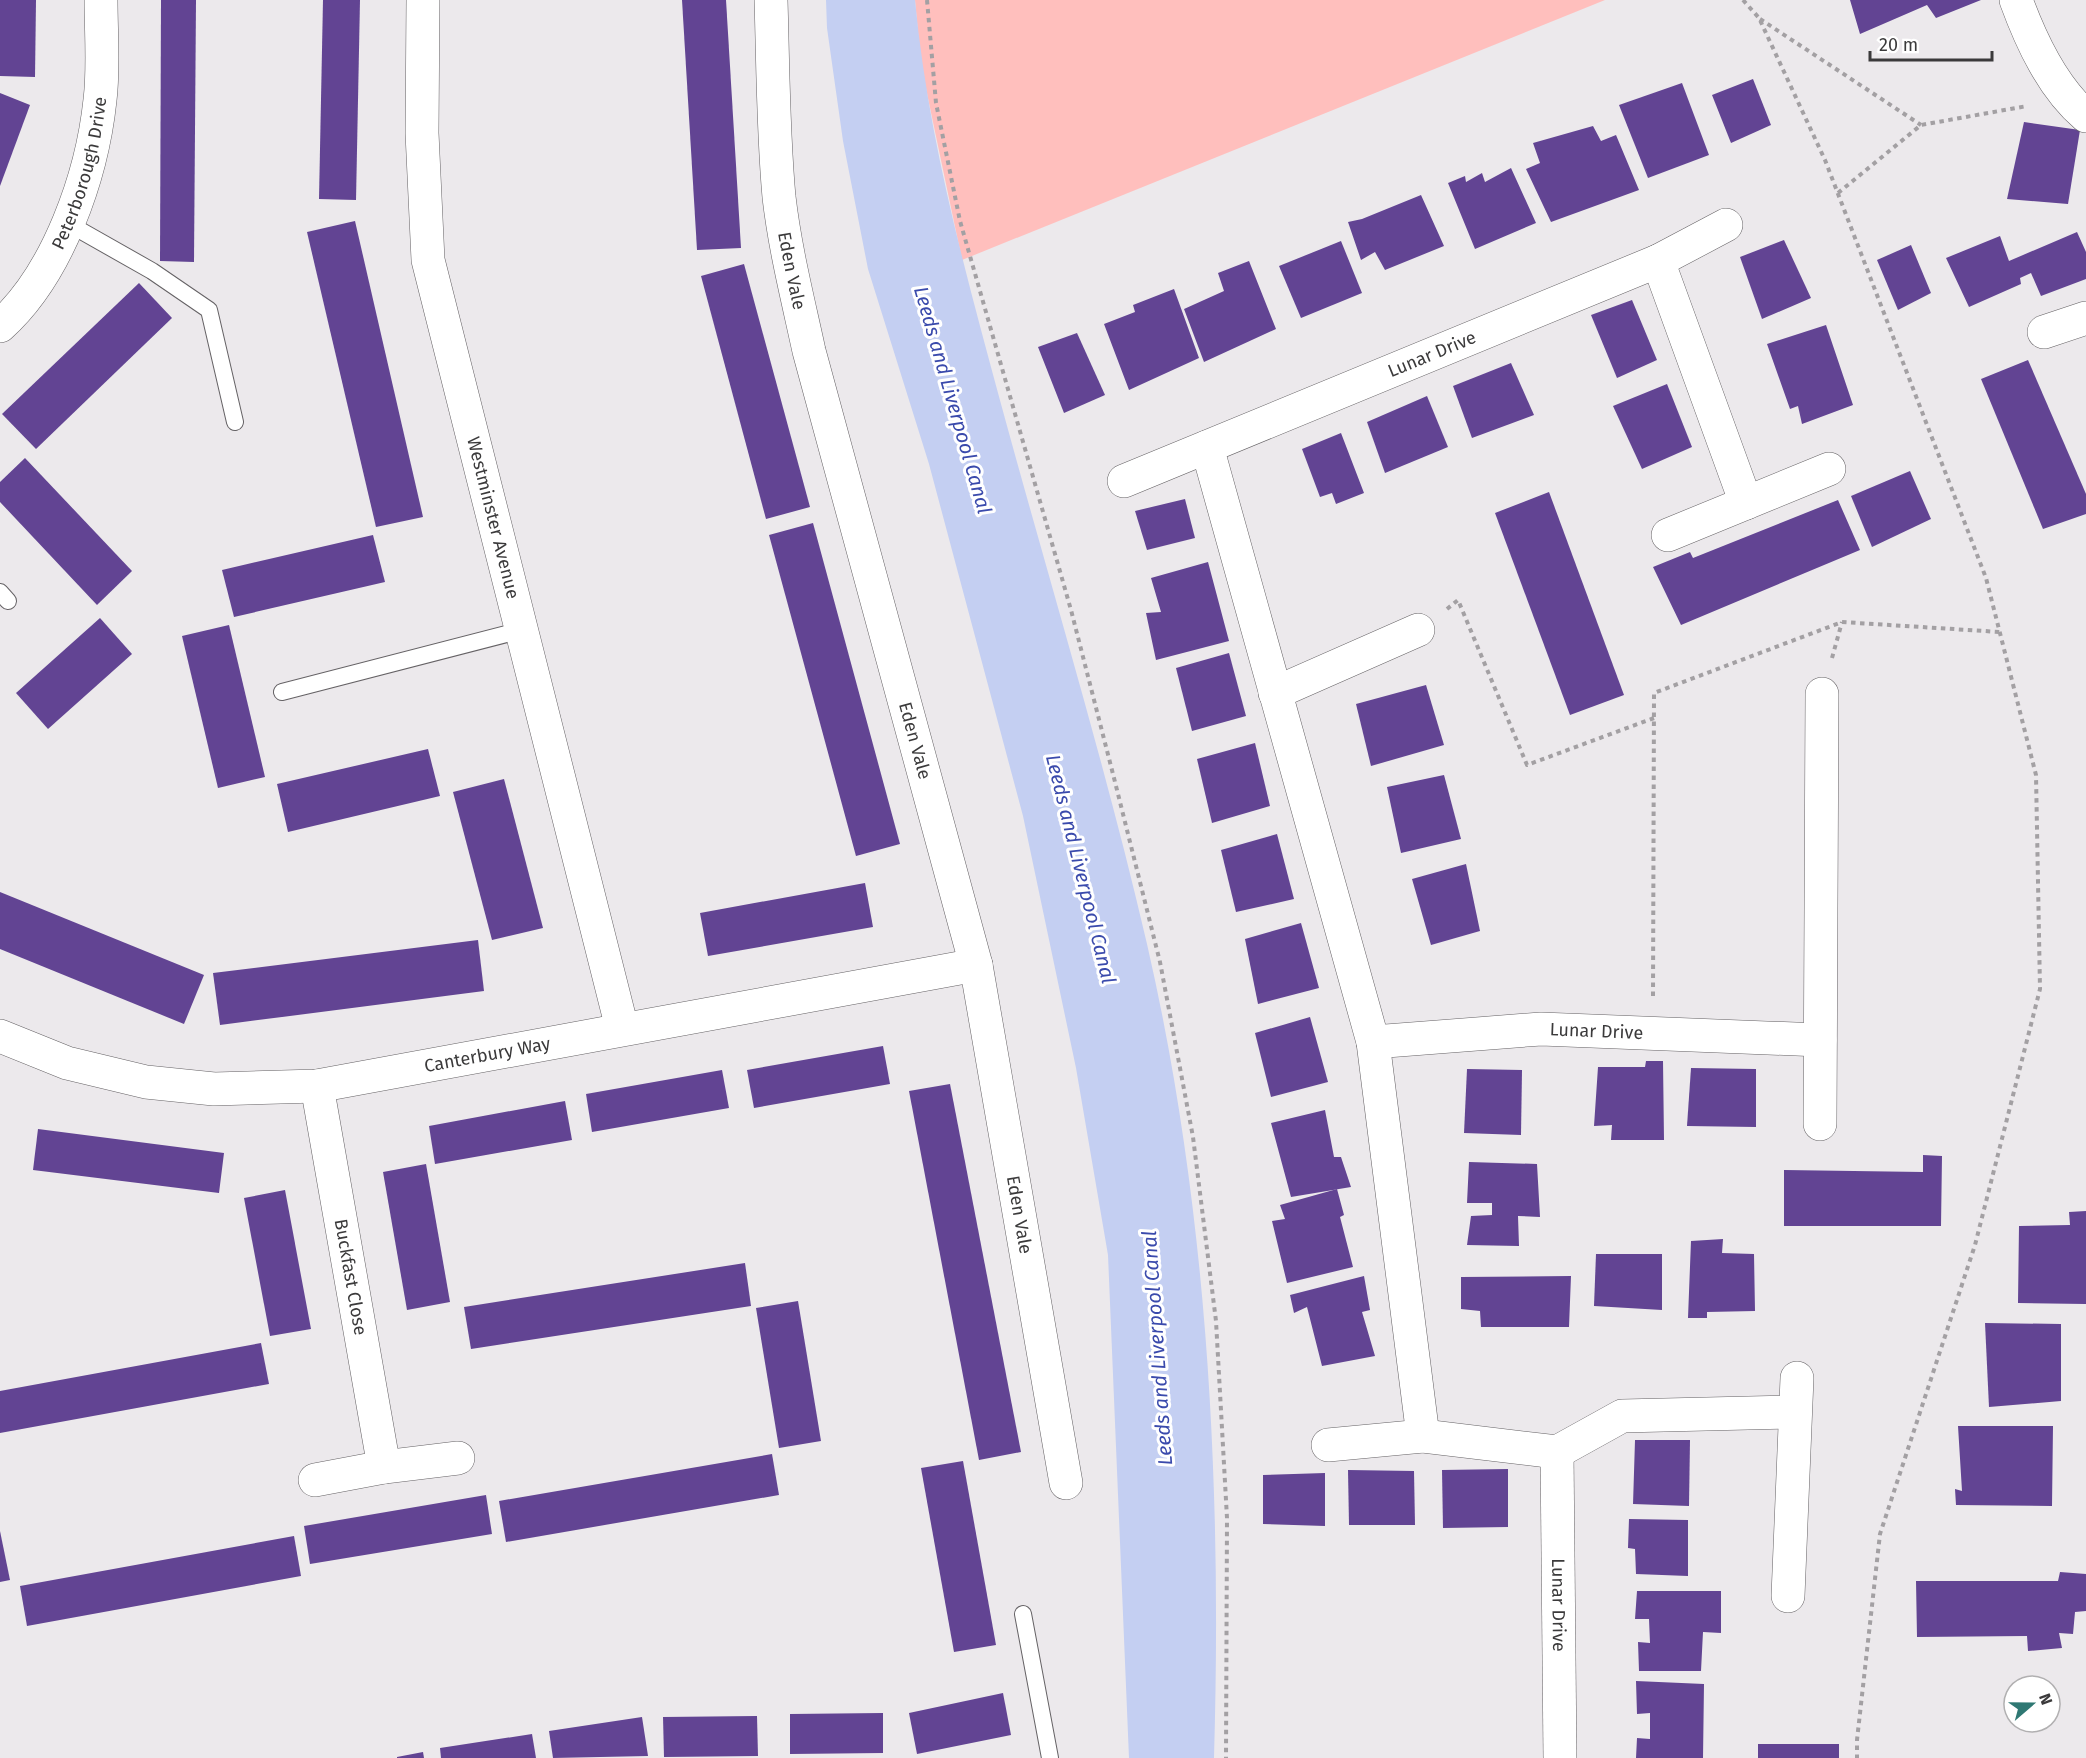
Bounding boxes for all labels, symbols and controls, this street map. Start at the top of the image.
scale bar [1870,24,1992,62]
text: 20 m [1879,34,1918,56]
street label: Peterborough Drive [47,96,111,253]
street label: Eden Vale [773,230,811,312]
water label: Leeds and Liverpool Canal [909,284,997,516]
street label: Lunar Drive [1384,326,1479,382]
street label: Westminster Avenue [462,434,524,601]
street label: Eden Vale [894,700,936,782]
water label: Leeds and Liverpool Canal [1041,752,1121,986]
street label: Lunar Drive [1549,1018,1644,1044]
street label: Canterbury Way [422,1032,552,1077]
street label: Eden Vale [1002,1174,1037,1256]
street label: Buckfast Close [330,1217,372,1337]
water label: Leeds and Liverpool Canal [1137,1230,1177,1466]
street label: Lunar Drive [1547,1558,1570,1652]
north arrow [2002,1674,2062,1734]
text: N [2035,1691,2056,1707]

